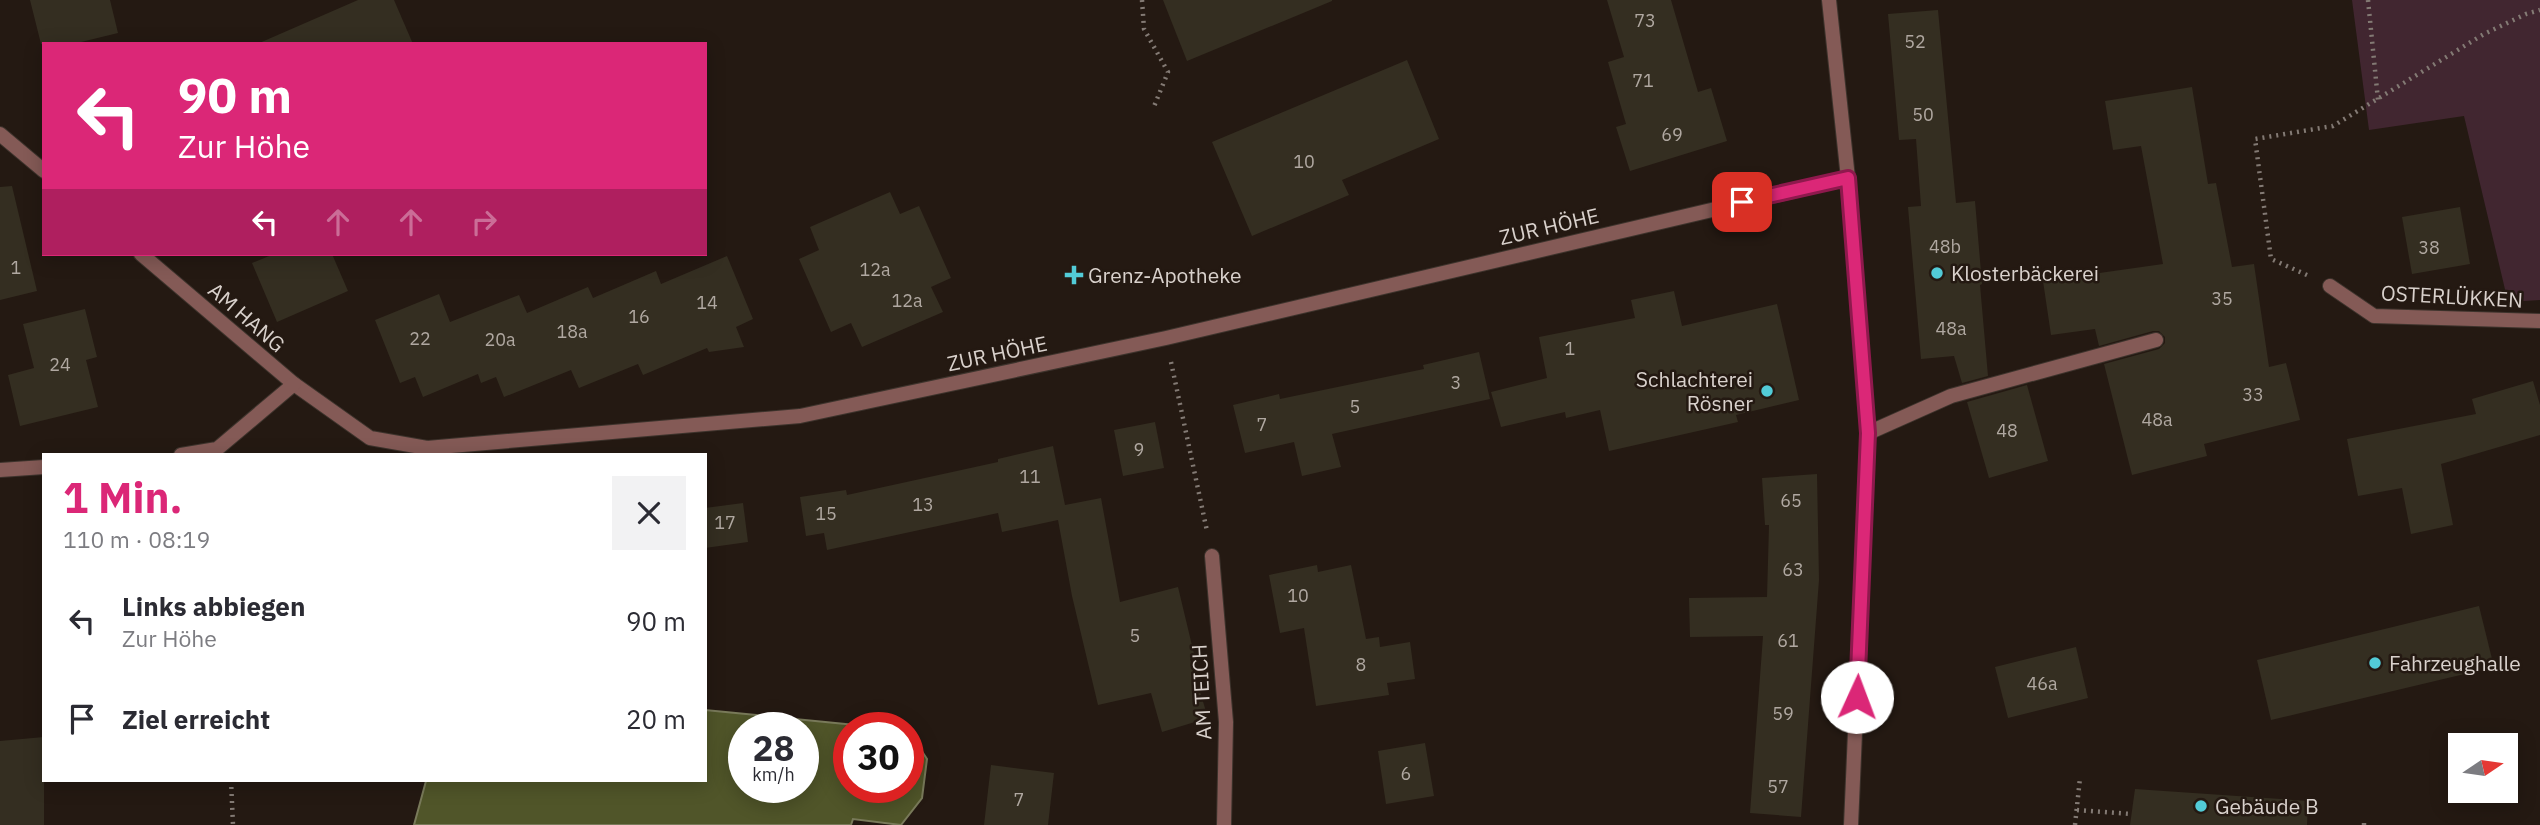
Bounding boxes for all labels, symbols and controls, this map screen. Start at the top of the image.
house number: 73 [1634,9,1656,32]
house number: 52 [1904,30,1926,53]
text: 90 m [178,63,292,126]
house number: 71 [1632,69,1654,92]
icon: left [63,70,154,161]
house number: 50 [1912,103,1934,126]
house number: 69 [1661,123,1683,146]
text: Zur Höhe [178,125,310,167]
house number: 10 [1293,150,1315,173]
pin [1712,172,1772,232]
icon: arrive [1723,183,1761,221]
street label: ZUR HÖHE [1496,201,1602,251]
icon: left [246,203,284,241]
icon: ahead [319,203,357,241]
icon: ahead [392,203,430,241]
icon: right [465,203,503,241]
house number: 48b [1929,235,1961,258]
house number: 38 [2418,236,2440,259]
house number: 1 [11,256,21,279]
house number: 12a [859,258,891,281]
place label: Klosterbäckerei [1951,259,2099,287]
place label: Grenz-Apotheke [1088,261,1241,289]
marker: Klosterbäckerei [1929,265,1945,281]
marker: Grenz-Apotheke [1066,267,1082,283]
street label: AM HANG [203,276,291,358]
street label: OSTERLÜKKEN [2380,278,2524,314]
house number: 35 [2211,287,2233,310]
house number: 12a [891,289,923,312]
house number: 14 [696,291,718,314]
house number: 16 [628,305,650,328]
house number: 48a [1935,317,1967,340]
house number: 18a [556,320,588,343]
house number: 22 [409,327,431,350]
house number: 20a [484,328,516,351]
street label: ZUR HÖHE [944,329,1050,377]
house number: 1 [1565,337,1575,360]
house number: 24 [49,353,71,376]
place label: Schlachterei Rösner [1636,365,1753,417]
house number: 3 [1451,371,1461,394]
marker: Schlachterei Rösner [1759,383,1775,399]
house number: 33 [2242,383,2264,406]
house number: 5 [1350,395,1360,418]
house number: 48a [2141,408,2173,431]
house number: 7 [1257,413,1267,436]
house number: 48 [1996,419,2018,442]
house number: 9 [1134,438,1144,461]
house number: 11 [1019,465,1041,488]
text: 1 Min. [63,470,183,525]
button: close [612,476,686,550]
house number: 65 [1780,489,1802,512]
house number: 13 [912,493,934,516]
house number: 15 [815,502,837,525]
house number: 17 [714,511,736,534]
text: 110 m · 08:19 [63,524,210,554]
house number: 63 [1782,558,1804,581]
house number: 10 [1287,584,1309,607]
text: Links abbiegen [122,589,305,623]
icon: left [63,602,101,640]
text: 90 m [626,604,686,638]
text: Zur Höhe [122,623,217,653]
house number: 5 [1130,624,1140,647]
house number: 61 [1777,629,1799,652]
street label: AM TEICH [1185,643,1217,741]
place label: Fahrzeughalle [2389,649,2521,677]
house number: 8 [1356,653,1366,676]
marker: Fahrzeughalle [2367,655,2383,671]
position arrow [1820,660,1894,734]
house number: 46a [2026,672,2058,695]
icon: arrive [63,700,101,738]
text: Ziel erreicht [122,702,270,736]
text: 20 m [626,702,686,736]
house number: 59 [1772,702,1794,725]
speed limit sign: 30 [833,712,924,803]
text: 28 [752,725,795,771]
north arrow [2448,733,2518,803]
map controls [2448,733,2518,803]
house number: 6 [1401,762,1411,785]
text: km/h [752,763,795,786]
house number: 57 [1767,775,1789,798]
house number: 7 [1014,788,1024,811]
place label: Gebäude B [2215,792,2319,820]
marker: Gebäude B [2193,798,2209,814]

